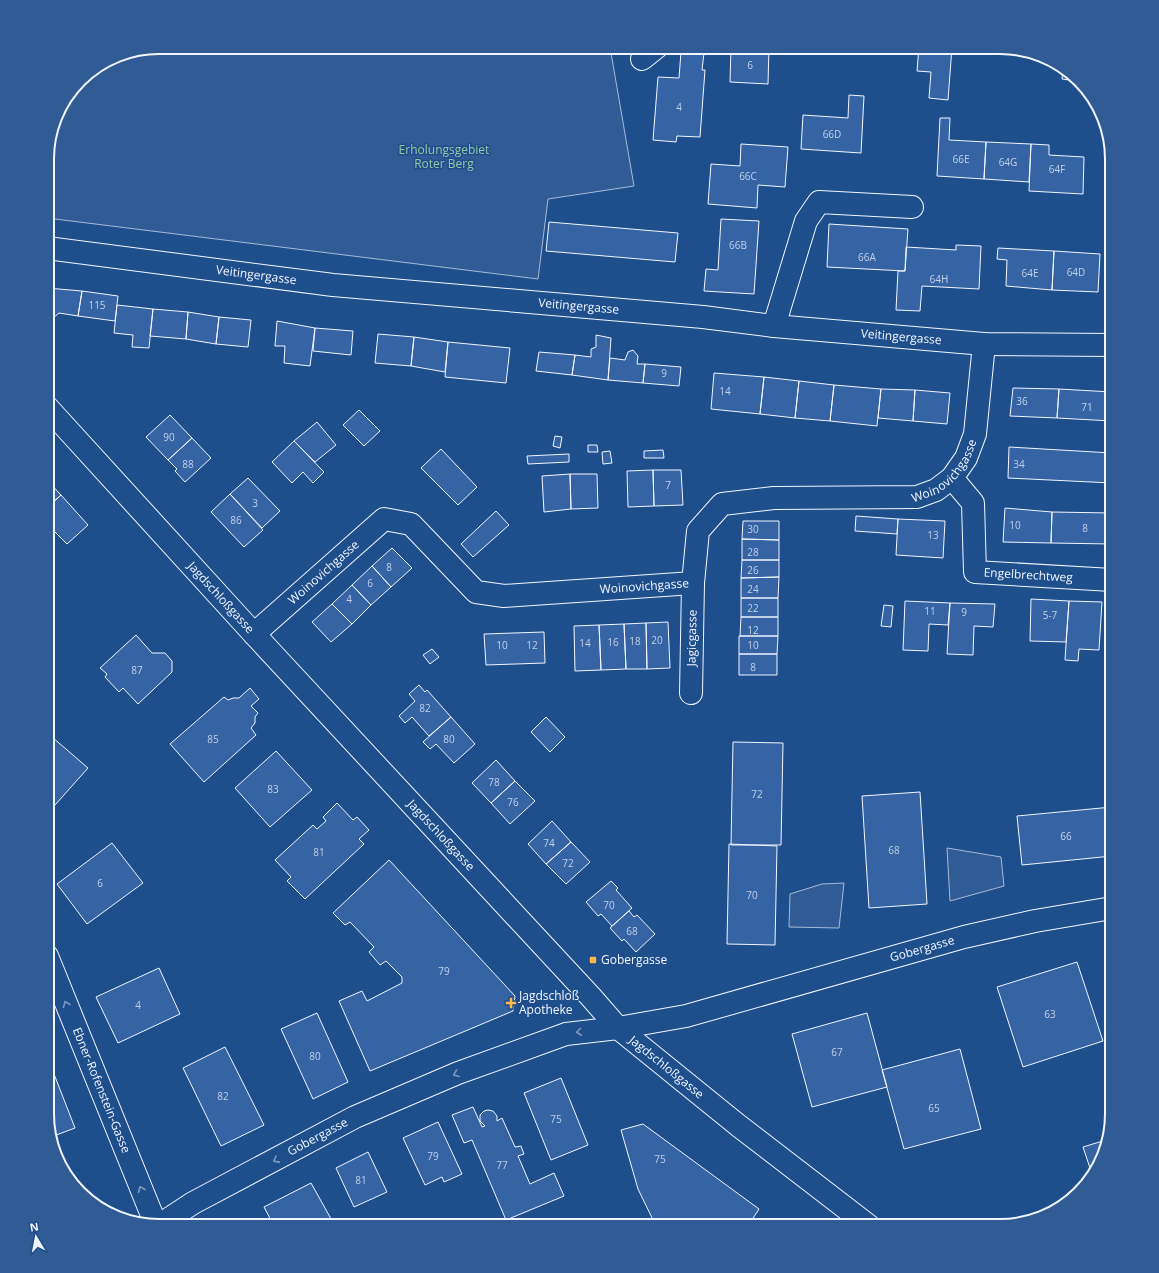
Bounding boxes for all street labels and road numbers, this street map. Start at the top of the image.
street label: Veitingergasse [215,261,298,288]
street label: Veitingergasse [538,294,620,318]
street label: Veitingergasse [860,324,943,348]
street label: Woinovichgasse [909,436,980,506]
street label: Woinovichgasse [284,536,363,608]
street label: Jagdschloßgasse [183,557,259,637]
street label: Engelbrechtweg [983,564,1074,586]
street label: Woinovichgasse [599,574,690,597]
street label: Jagicgasse [682,609,701,667]
street label: Jagdschloßgasse [403,795,479,875]
street label: Gobergasse [888,931,956,966]
street label: Ebner-Rofenstein-Gasse [69,1025,135,1156]
street label: Jagdschloßgasse [625,1031,708,1102]
street label: Gobergasse [284,1113,351,1159]

